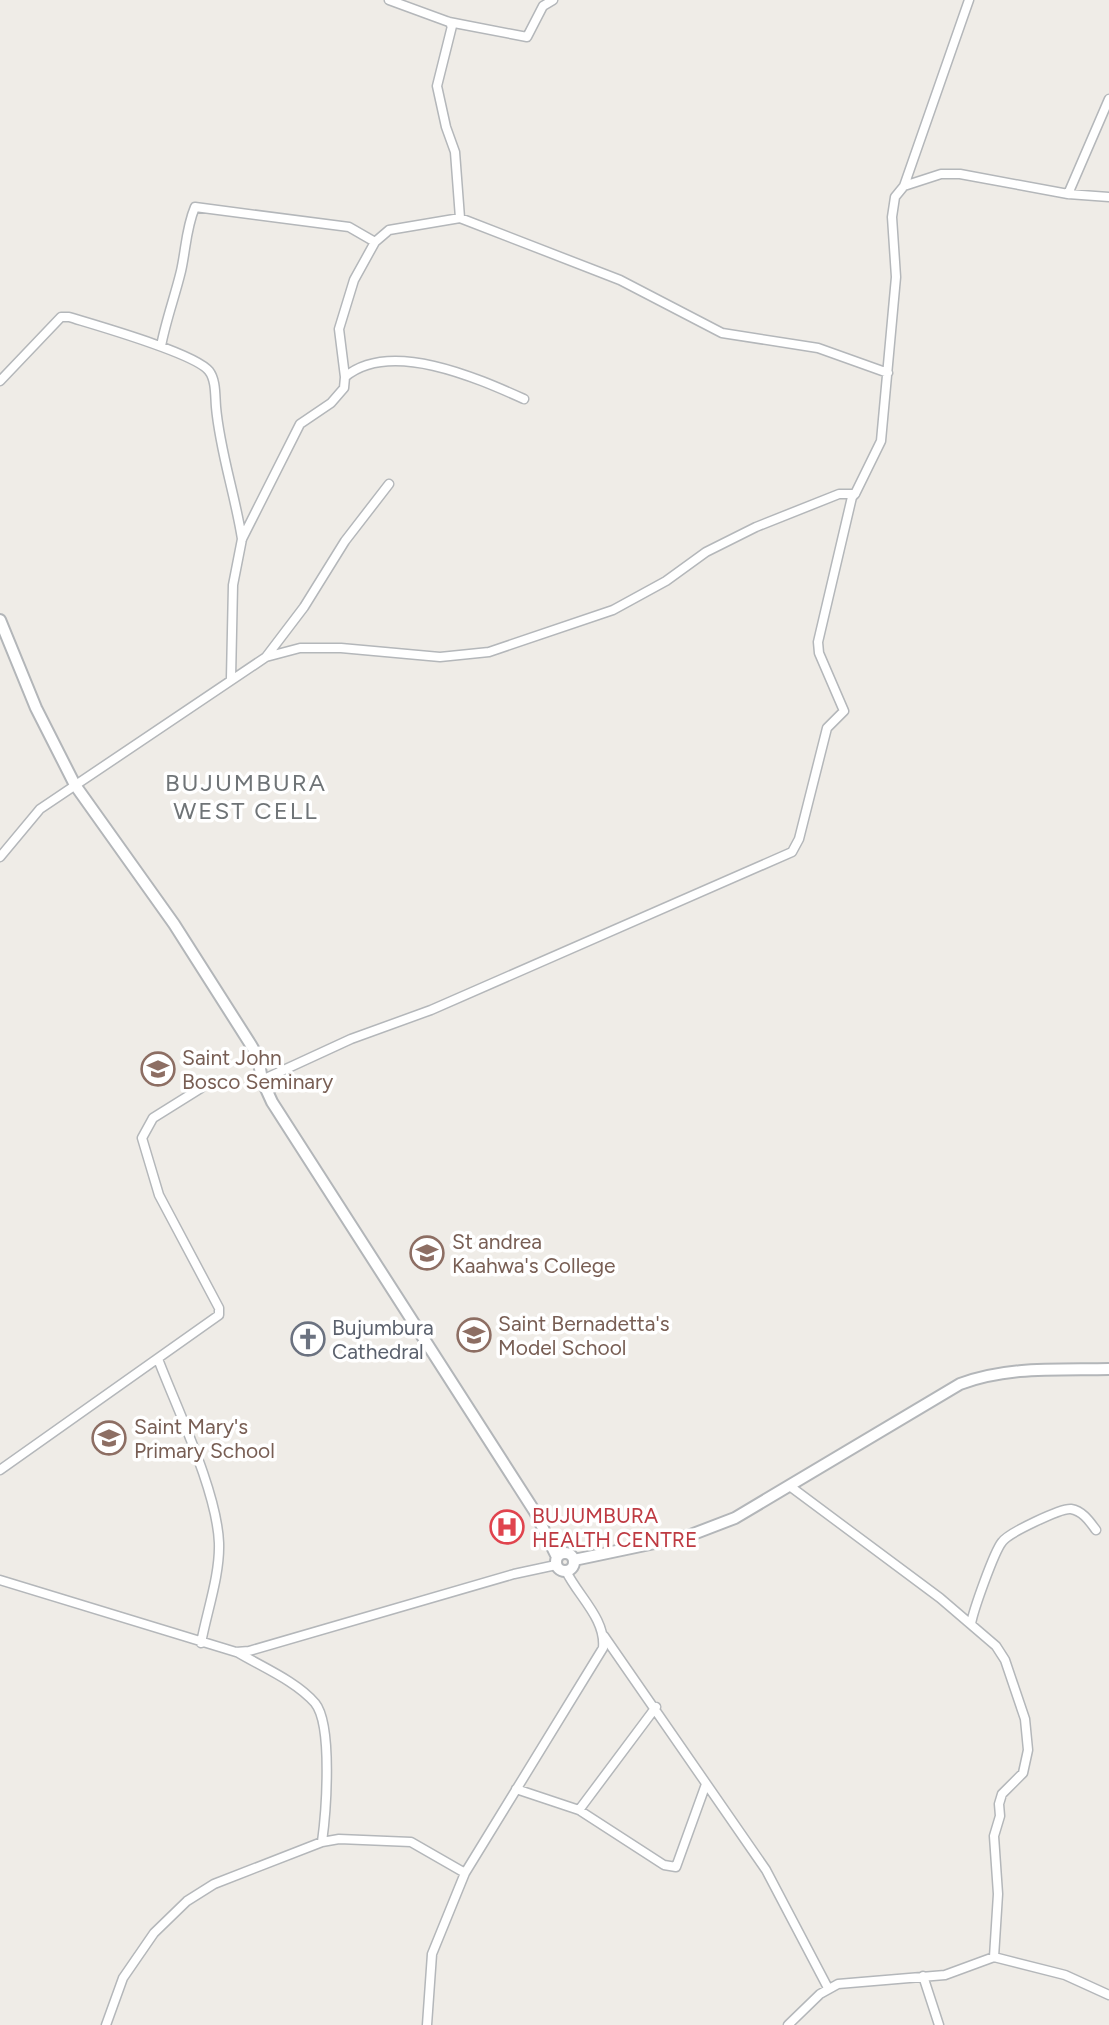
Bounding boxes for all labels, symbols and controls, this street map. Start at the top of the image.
district label: BUJUMBURA WEST CELL [165,768,327,825]
place label: Saint John Bosco Seminary [182,1045,333,1094]
school or university icon: Saint John Bosco Seminary [139,1050,177,1088]
place label: St andrea Kaahwa's College [452,1229,616,1278]
school or university icon: St andrea Kaahwa's College [408,1234,446,1272]
place label: Saint Bernadetta's Model School [498,1311,669,1360]
place label: Bujumbura Cathedral [332,1315,434,1364]
school or university icon: Saint Bernadetta's Model School [455,1316,493,1354]
church icon: Bujumbura Cathedral [289,1320,327,1358]
place label: Saint Mary's Primary School [134,1414,275,1463]
school or university icon: Saint Mary's Primary School [90,1419,128,1457]
place label: BUJUMBURA HEALTH CENTRE [532,1503,697,1552]
hospital icon: BUJUMBURA HEALTH CENTRE [488,1508,526,1546]

